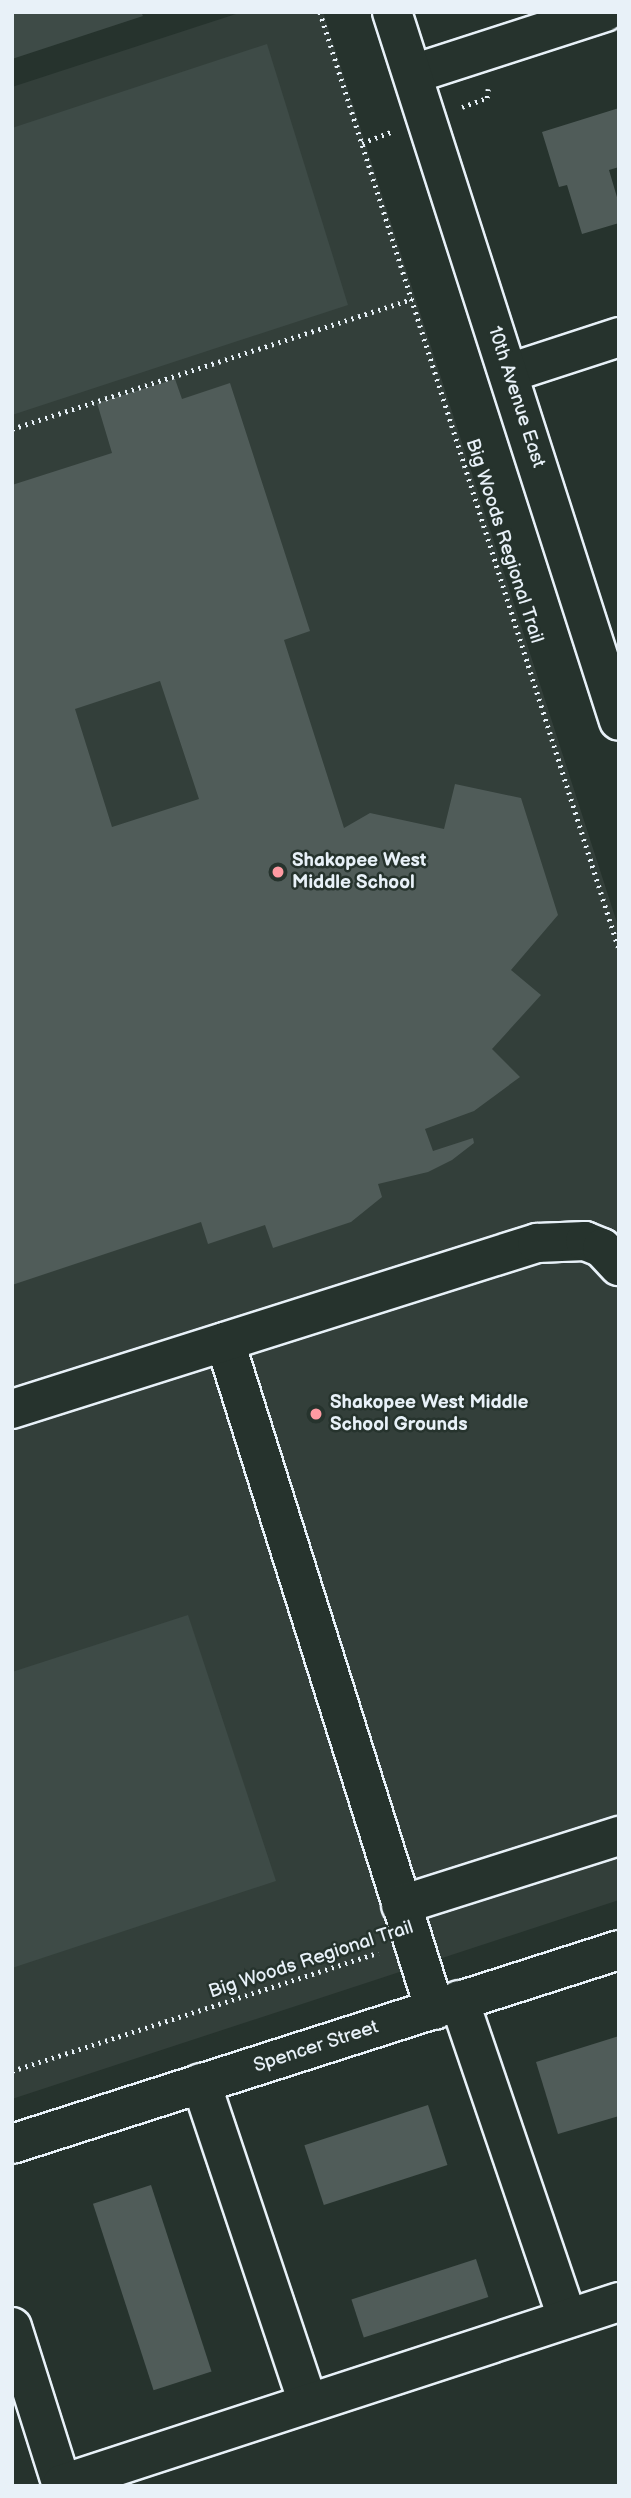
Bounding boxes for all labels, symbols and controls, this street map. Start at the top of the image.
street label: 10th Avenue East [482,323,550,471]
street label: Big Woods Regional Trail [460,435,548,647]
place label: Shakopee West Middle School [292,850,426,894]
marker: Shakopee West Middle School [270,864,286,880]
place label: Shakopee West Middle School Grounds [330,1392,528,1436]
marker: Shakopee West Middle School Grounds [308,1406,324,1422]
street label: Big Woods Regional Trail [205,1916,417,2004]
street label: Spencer Street [251,2016,381,2078]

